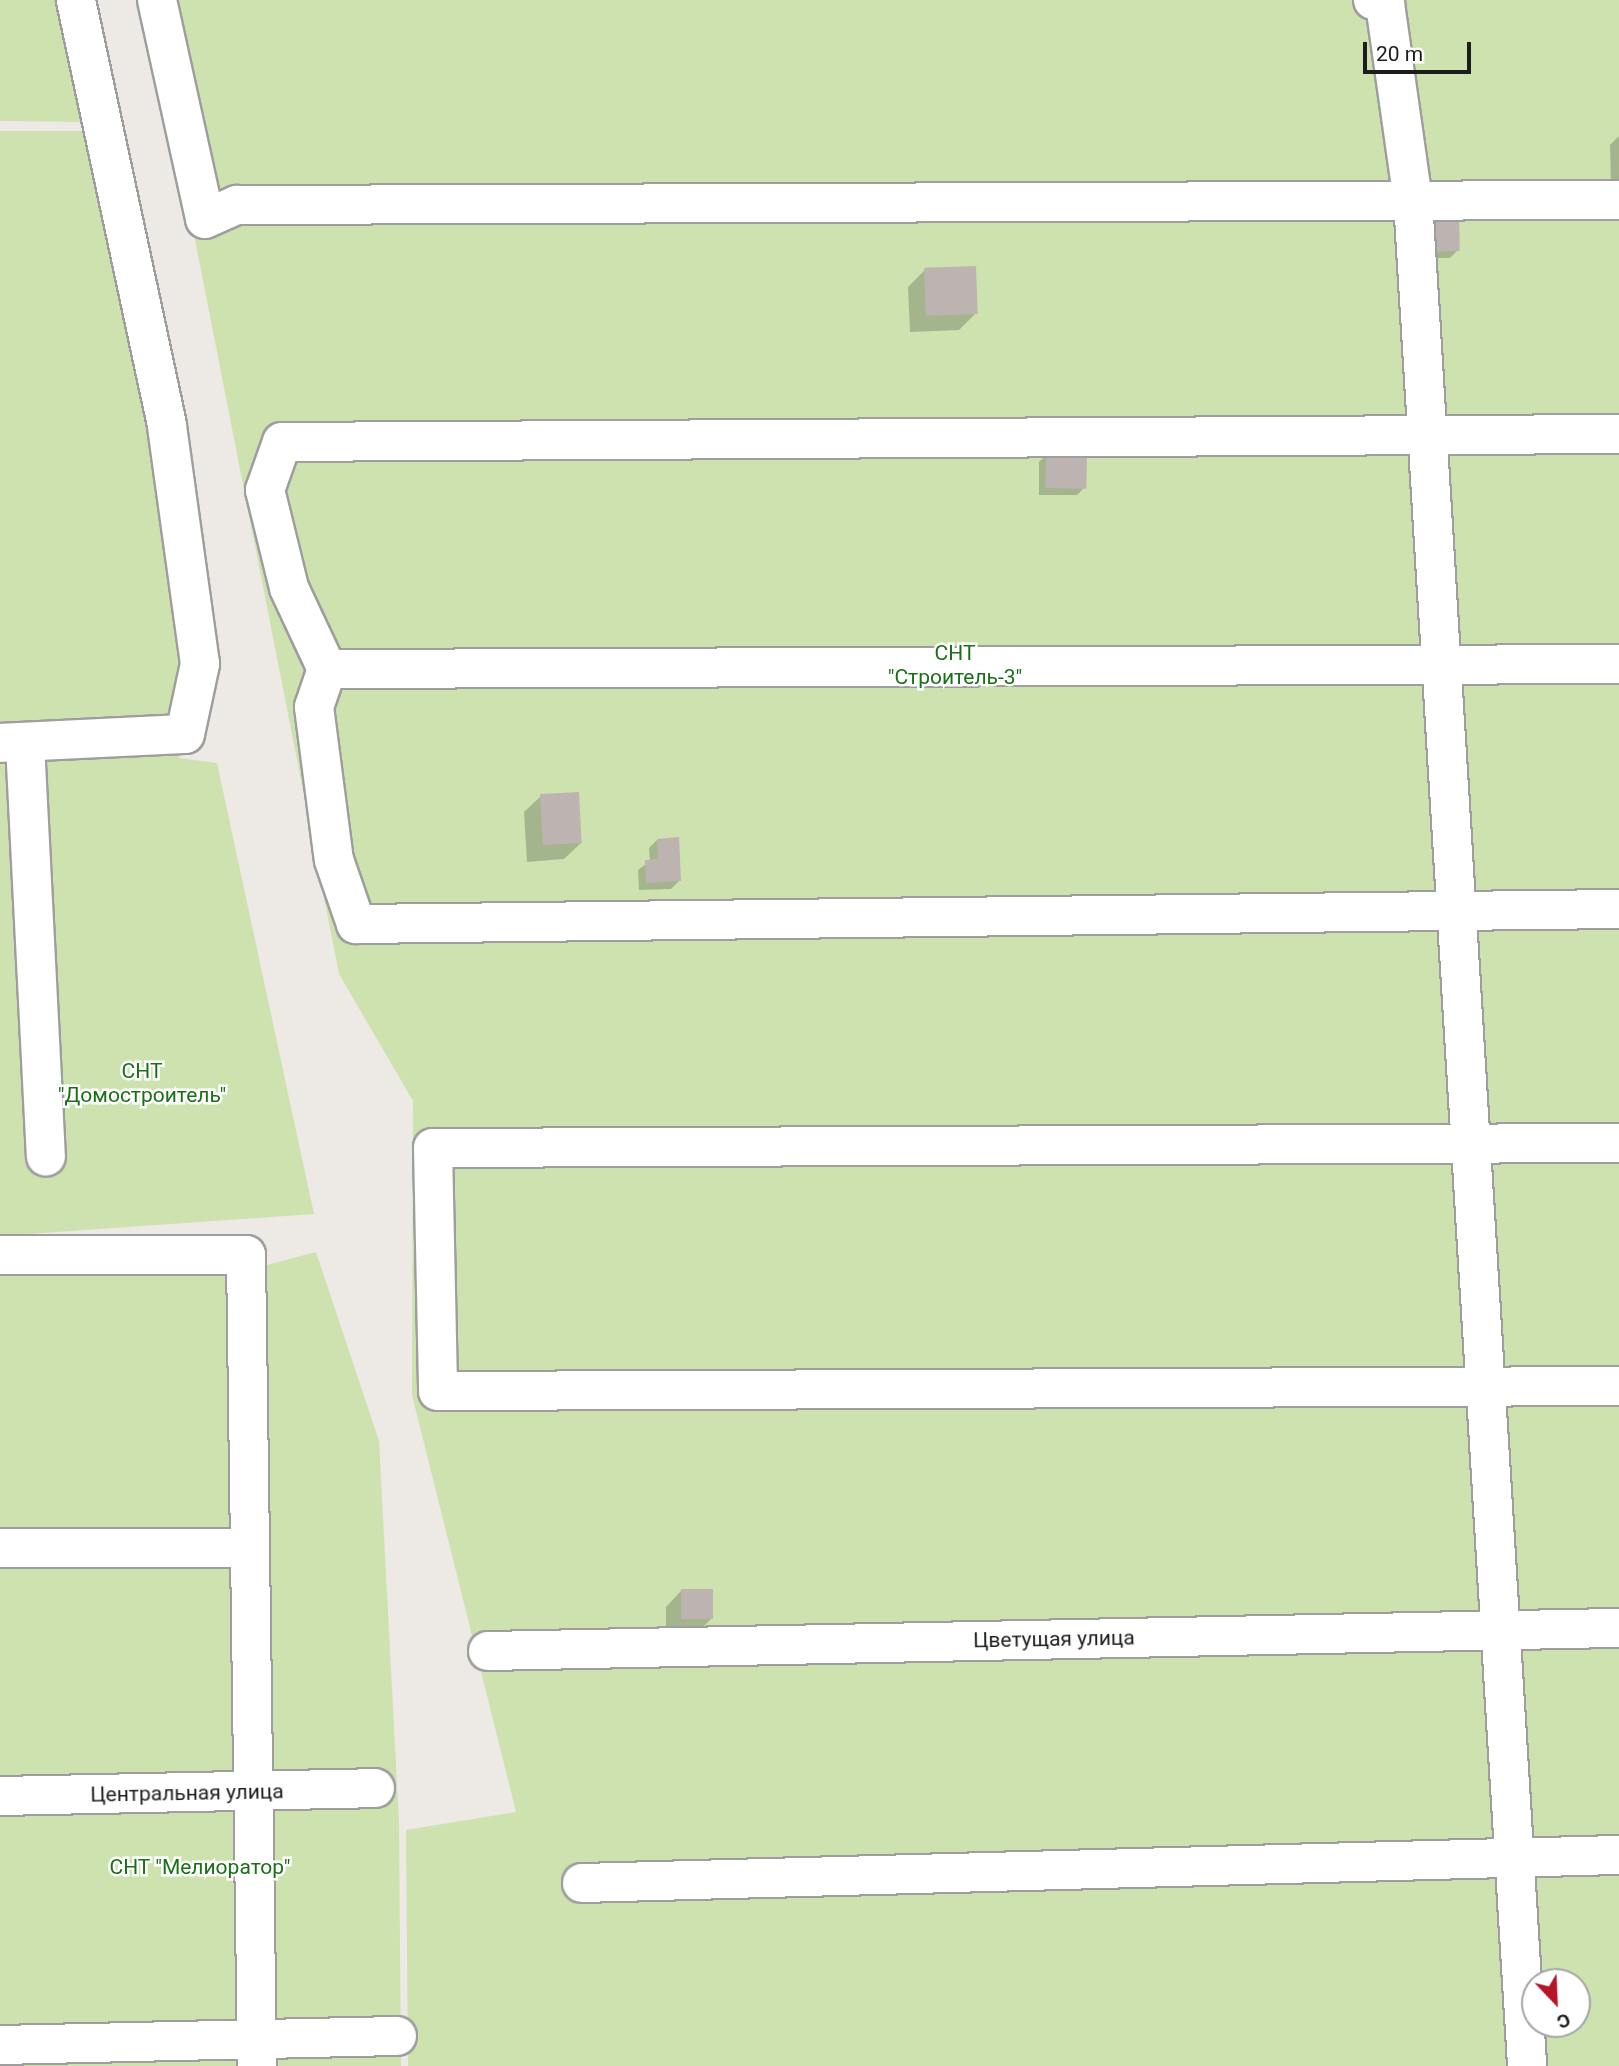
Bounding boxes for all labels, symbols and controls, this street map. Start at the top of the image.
scale bar [1367,28,1476,72]
text: 20 m [1376,42,1423,66]
park label: СНТ "Строитель-3" [888,640,1022,690]
park label: СНТ "Домостроитель" [58,1058,226,1108]
street label: Цветущая улица [973,1625,1135,1653]
street label: Центральная улица [90,1779,284,1807]
park label: СНТ "Мелиоратор" [109,1854,291,1880]
north arrow [1521,1968,1591,2038]
text: С [1553,2008,1574,2034]

